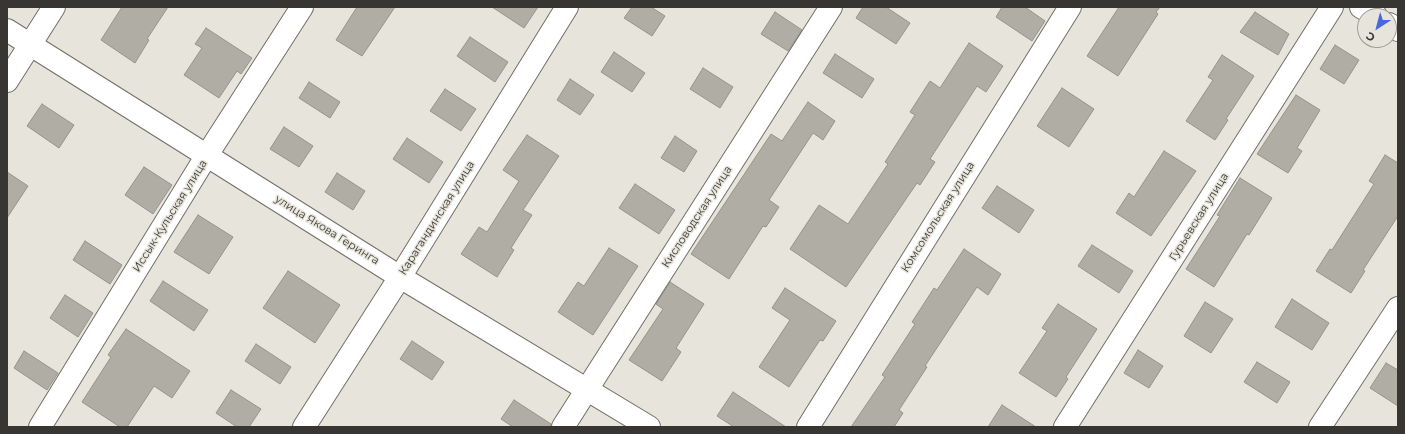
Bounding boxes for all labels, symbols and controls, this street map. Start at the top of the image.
north arrow [1357,8,1397,48]
text: С [1363,29,1378,45]
street label: Иссык-Кульская улица [130,158,210,274]
street label: Карагандинская улица [396,159,478,277]
street label: Комсомольская улица [899,159,977,275]
street label: Кисловодская улица [659,164,735,270]
street label: Гурьевская улица [1167,171,1231,263]
street label: улица Якова Геринга [272,193,382,267]

